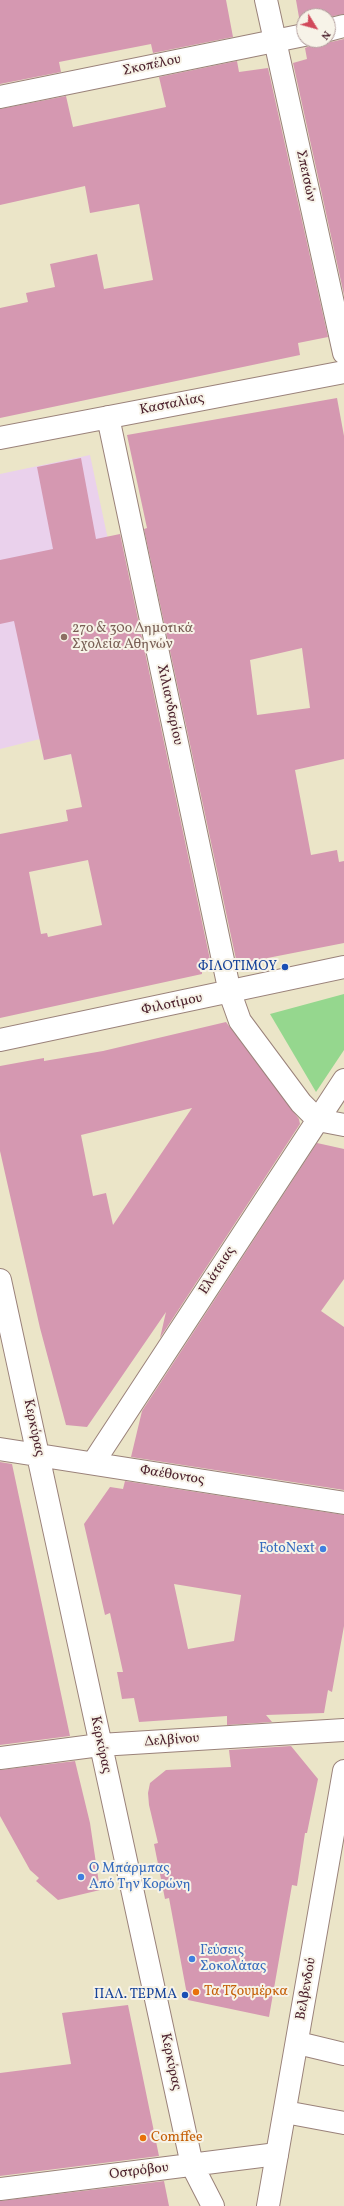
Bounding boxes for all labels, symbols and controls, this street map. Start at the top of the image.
north arrow [296,8,336,48]
text: N [317,27,334,43]
street label: Σκοπέλου [121,52,183,80]
street label: Σπετσών [291,149,319,203]
street label: Κασταλίας [139,391,205,419]
place label: 27ο & 30ο Δημοτικά Σχολεία Αθηνών [72,621,193,654]
marker: 27ο & 30ο Δημοτικά Σχολεία Αθηνών [59,632,69,642]
street label: Χιλιανδαρίου [152,663,186,747]
place label: ΦΙΛΟΤΙΜΟΥ [198,959,277,975]
marker: ΦΙΛΟΤΙΜΟΥ [280,962,290,972]
street label: Φιλοτίμου [140,990,204,1020]
street label: Ελάτειας [196,1244,240,1298]
street label: Κερκύρας [19,1398,47,1458]
street label: Φαέθοντος [139,1463,205,1489]
place label: FotoNext [259,1541,315,1557]
marker: FotoNext [318,1544,328,1554]
street label: Κερκύρας [86,1715,114,1775]
street label: Δελβίνου [144,1731,200,1751]
place label: Ο Μπάρμπας Από Την Κορώνη [89,1861,191,1894]
marker: Ο Μπάρμπας Από Την Κορώνη [76,1872,86,1882]
place label: Γεύσεις Σοκολάτας [200,1943,266,1976]
marker: Γεύσεις Σοκολάτας [187,1954,197,1964]
street label: Βελβενδού [293,1956,321,2022]
place label: Τα Τζουμέρκα [204,1984,288,2000]
place label: ΠΑΛ. ΤΕΡΜΑ [94,1987,177,2003]
marker: Τα Τζουμέρκα [191,1987,201,1997]
marker: ΠΑΛ. ΤΕΡΜΑ [180,1990,190,2000]
street label: Κερκύρας [156,2032,184,2092]
place label: Comffee [151,2130,203,2146]
marker: Comffee [138,2133,148,2143]
street label: Οστρόβου [108,2160,170,2184]

